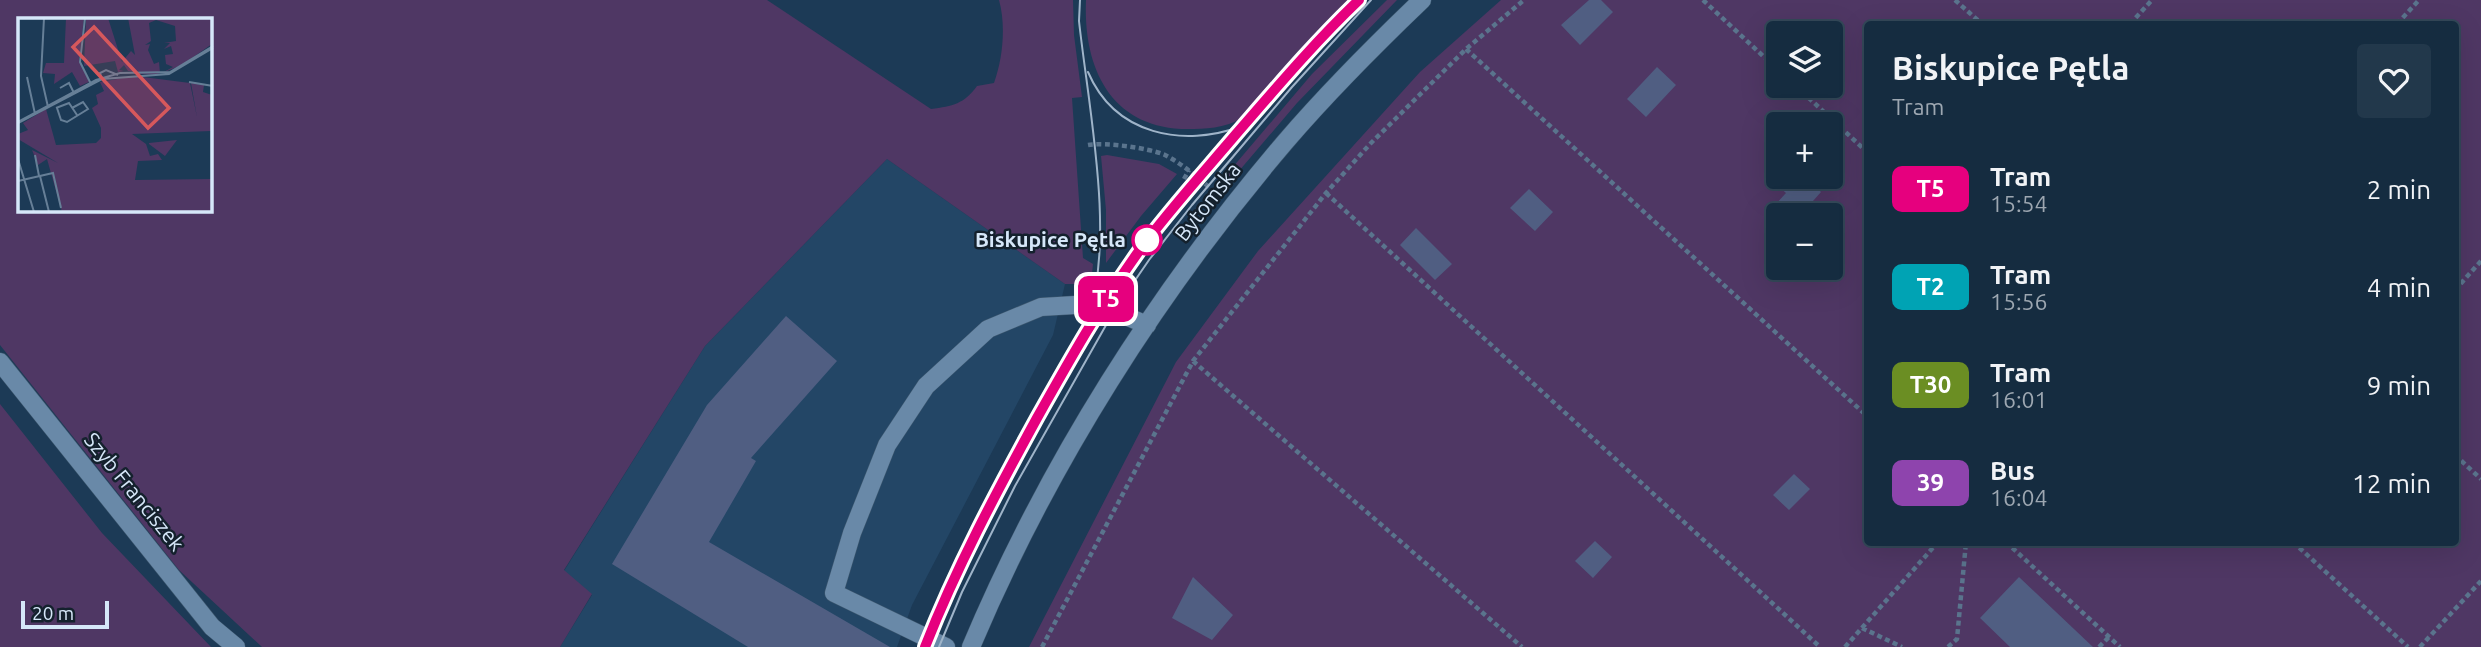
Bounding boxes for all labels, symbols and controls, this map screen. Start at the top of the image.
inset map [18,18,212,212]
map controls [1766,21,1843,280]
button: layers [1766,21,1843,98]
button: heart [2357,44,2431,118]
text: Biskupice Pętla [1892,49,2129,86]
text: Tram [1892,94,1944,119]
button: + [1766,112,1843,189]
street label: Bytomska [1169,158,1245,245]
text: Tram [1990,162,2051,191]
text: T5 [1917,175,1944,202]
text: 2 min [2367,175,2431,204]
text: 15:54 [1990,191,2048,216]
button: − [1766,203,1843,280]
marker: Biskupice Pętla [1132,225,1162,255]
place label: Biskupice Pętla [975,227,1126,251]
text: Tram [1990,260,2051,289]
text: T2 [1917,273,1944,300]
text: 4 min [2367,273,2431,302]
line badge: T5 [1074,276,1138,322]
text: T5 [1092,285,1120,312]
text: 15:56 [1990,289,2048,314]
text: Tram [1990,358,2051,387]
text: T30 [1910,371,1951,398]
text: 9 min [2367,371,2431,400]
text: 16:01 [1990,387,2048,412]
street label: Szyb Franciszek [80,427,190,556]
text: Bus [1990,456,2035,485]
text: 39 [1917,469,1944,496]
text: 12 min [2352,469,2431,498]
text: 16:04 [1990,485,2048,510]
scale bar [21,598,108,630]
text: 20 m [32,602,74,624]

